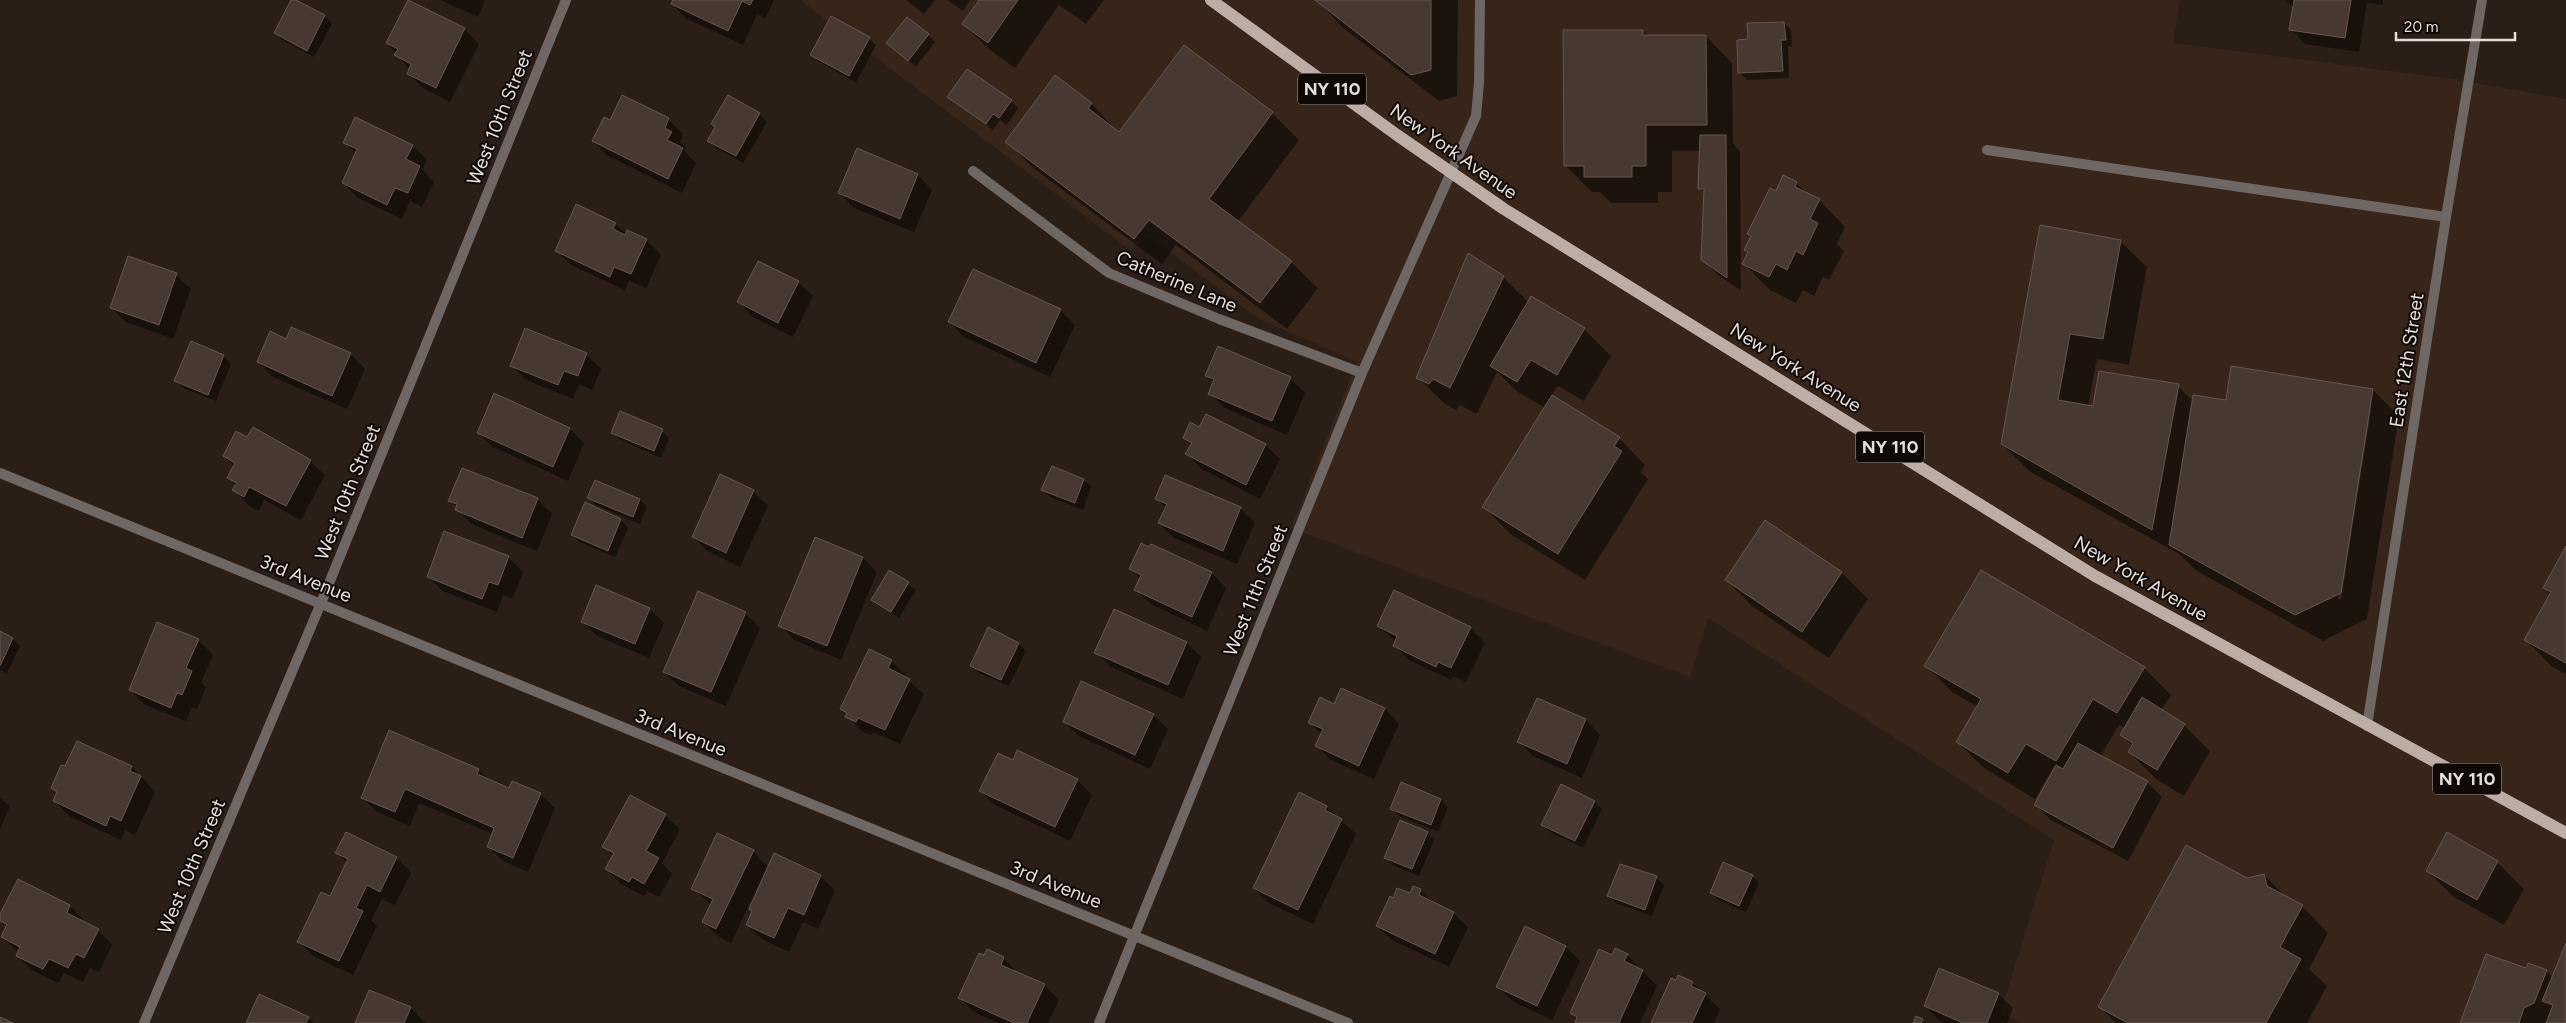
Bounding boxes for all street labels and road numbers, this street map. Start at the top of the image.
street label: West 10th Street [462,46,537,188]
road number: NY 110 [1298,74,1366,105]
street label: New York Avenue [1386,99,1522,204]
street label: Catherine Lane [1113,246,1240,317]
street label: East 12th Street [2385,291,2428,429]
street label: New York Avenue [1726,318,1866,417]
street label: West 10th Street [310,421,385,563]
road number: NY 110 [1856,432,1924,462]
street label: West 11th Street [1219,521,1292,659]
street label: New York Avenue [2070,531,2212,626]
street label: 3rd Avenue [257,550,355,607]
street label: 3rd Avenue [632,704,730,761]
road number: NY 110 [2433,764,2501,794]
street label: West 10th Street [153,795,230,937]
street label: 3rd Avenue [1007,856,1105,913]

